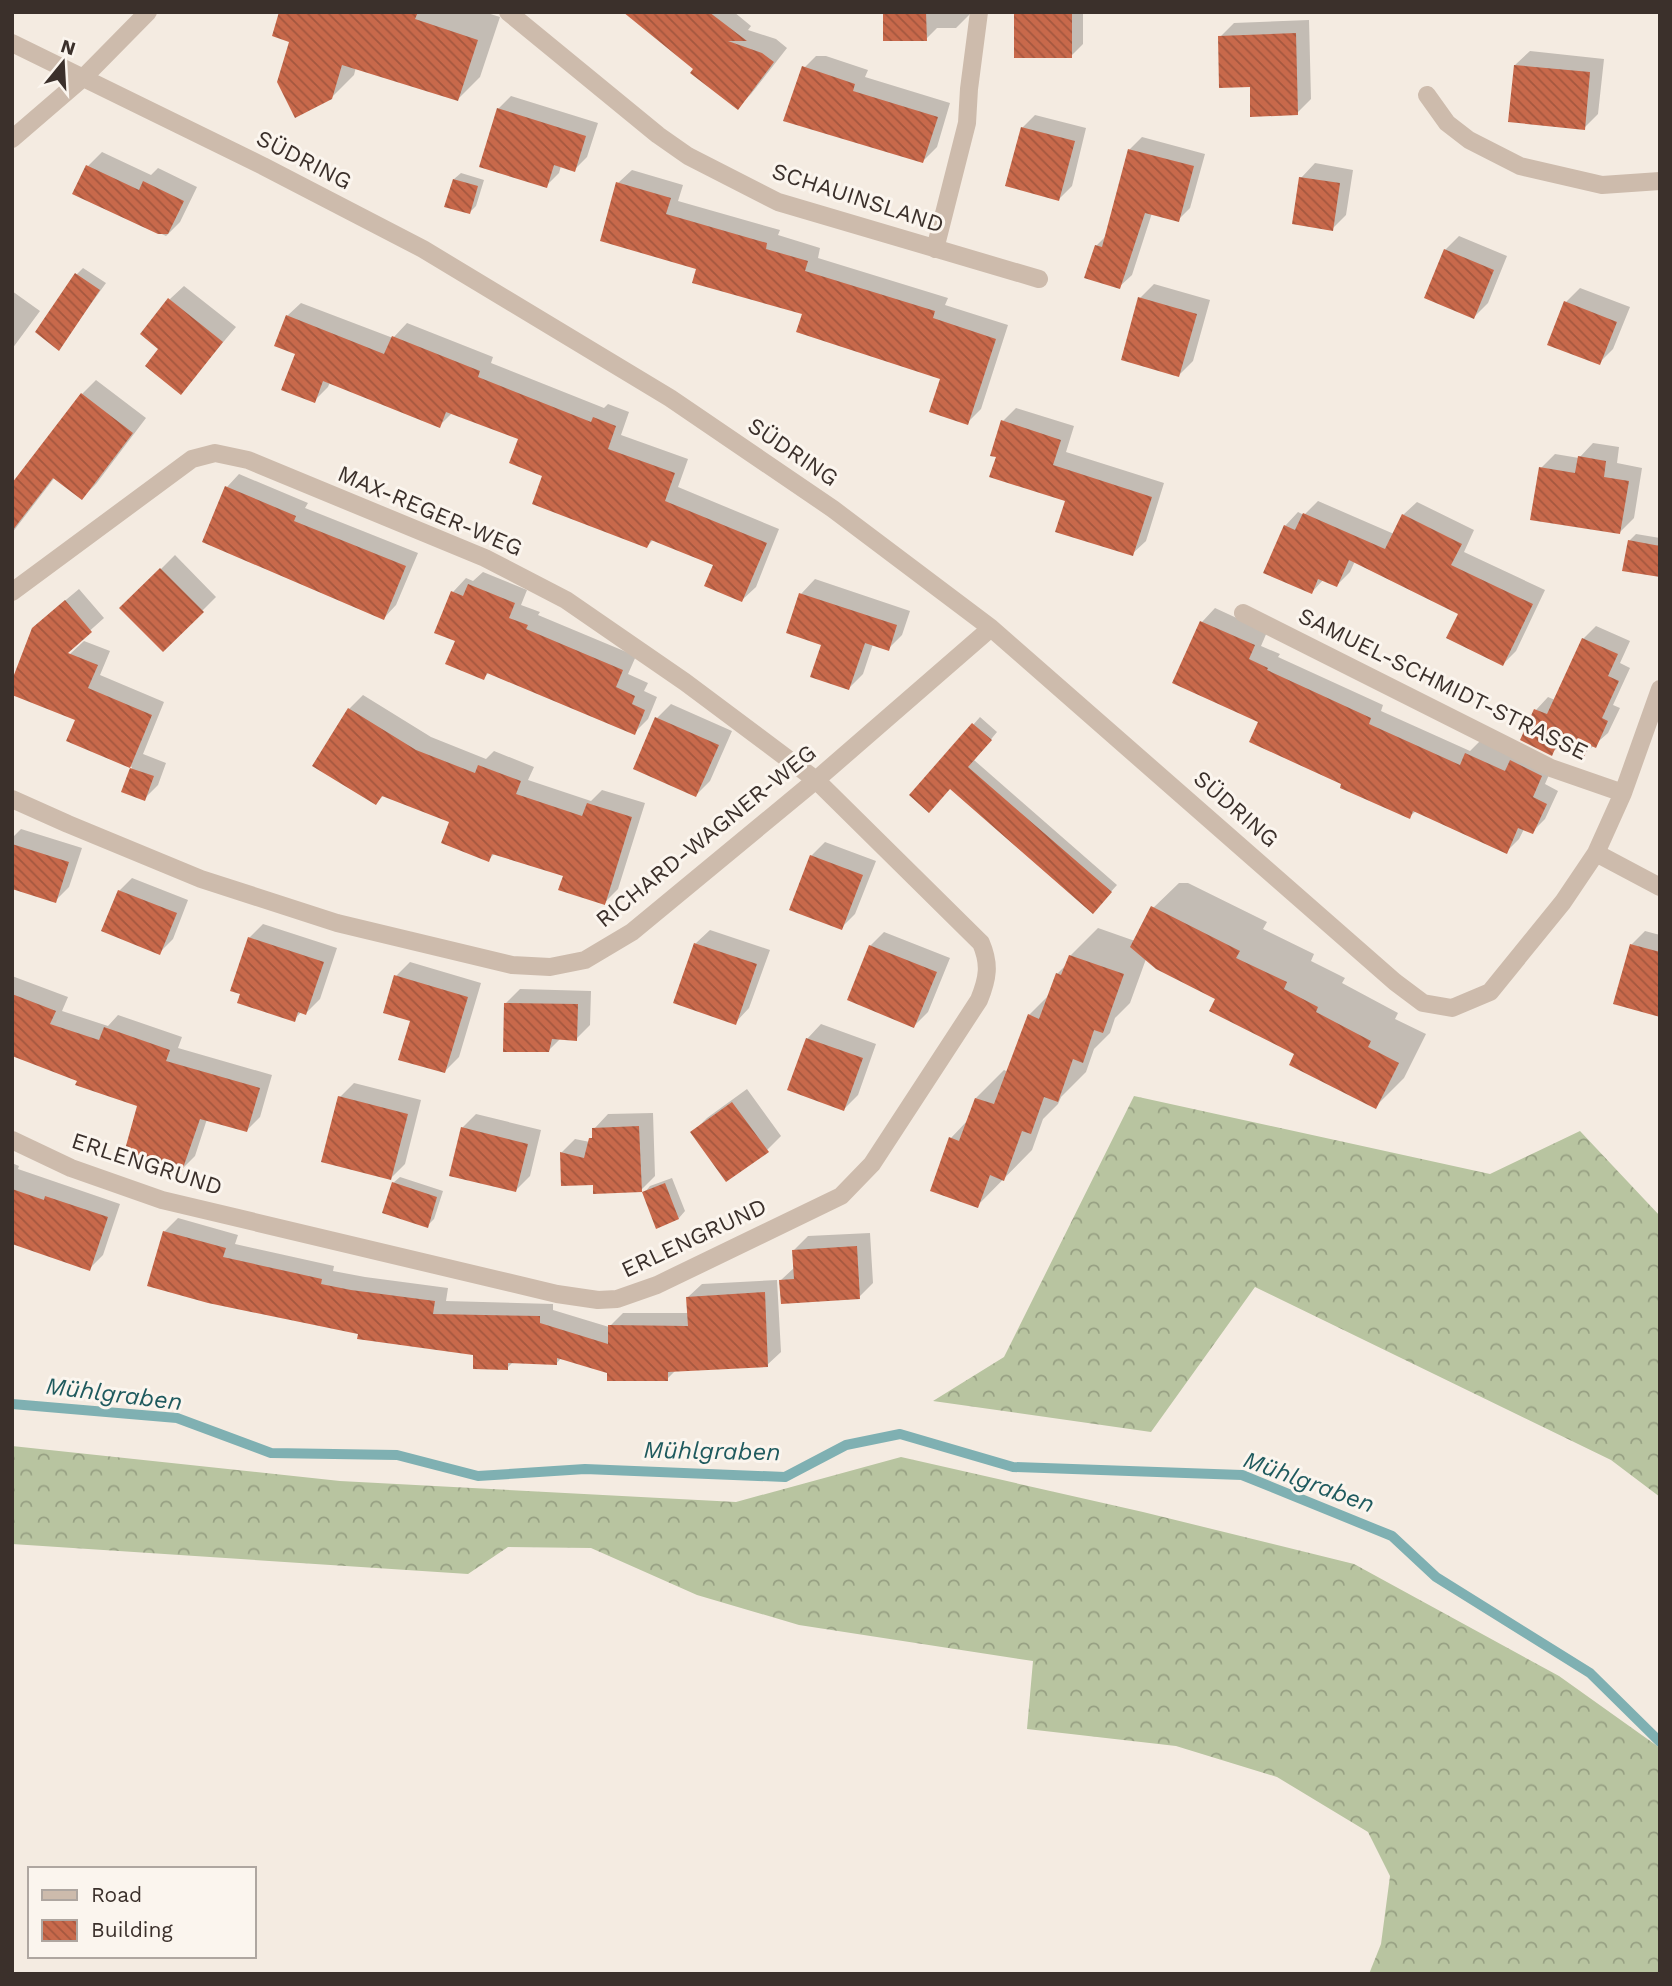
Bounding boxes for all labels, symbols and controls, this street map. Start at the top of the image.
north arrow [28,28,98,98]
text: N [58,34,78,60]
street label: SÜDRING [252,125,356,195]
street label: SCHAUINSLAND [769,157,947,239]
street label: SÜDRING [743,412,843,492]
street label: MAX-REGER-WEG [334,460,526,562]
street label: SAMUEL-SCHMIDT-STRASSE [1294,602,1592,766]
street label: RICHARD-WAGNER-WEG [591,739,821,933]
street label: SÜDRING [1188,765,1284,853]
street label: ERLENGRUND [68,1127,226,1201]
street label: ERLENGRUND [617,1193,771,1283]
water label: Mühlgraben [44,1372,184,1416]
water label: Mühlgraben [643,1436,781,1466]
water label: Mühlgraben [1240,1445,1378,1519]
legend [28,1867,256,1958]
text: Road [91,1882,142,1907]
text: Building [91,1917,173,1942]

